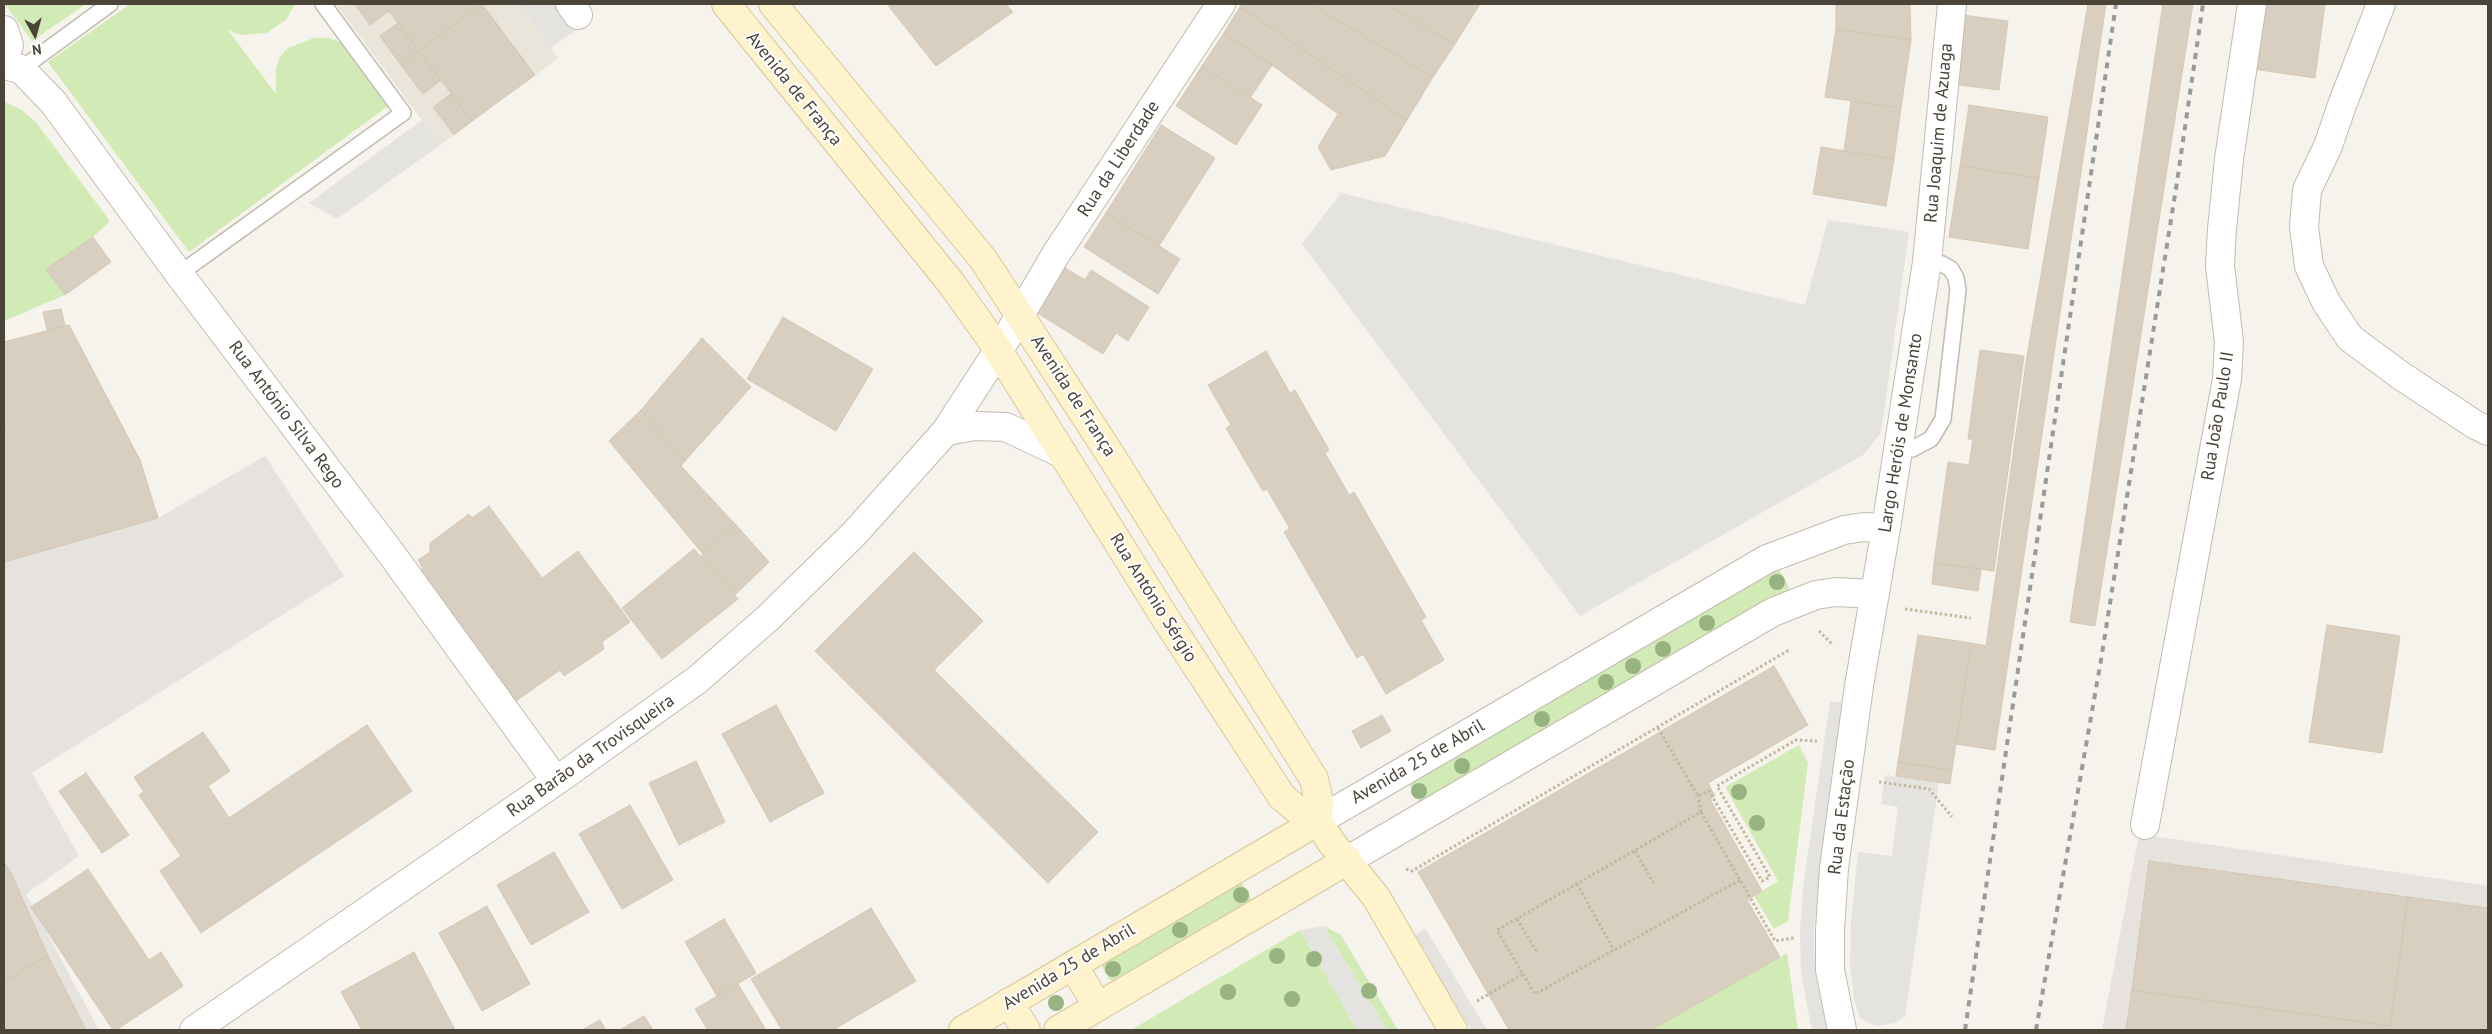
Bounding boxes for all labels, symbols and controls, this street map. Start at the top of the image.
north arrow [10,10,60,60]
street label: Avenida de França [741,28,847,150]
text: N [31,40,42,59]
street label: Rua Joaquim de Azuaga [1920,42,1958,224]
street label: Rua da Liberdade [1073,97,1165,221]
street label: Avenida de França [1026,331,1120,461]
street label: Largo Heróis de Monsanto [1875,332,1927,534]
street label: Rua António Silva Rego [223,337,349,493]
street label: Rua João Paulo II [2197,350,2239,482]
street label: Rua António Sérgio [1105,530,1201,666]
street label: Rua Barão da Trovisqueira [503,690,679,822]
street label: Avenida 25 de Abril [1348,715,1488,809]
street label: Rua da Estação [1824,758,1860,876]
street label: Avenida 25 de Abril [999,919,1139,1015]

